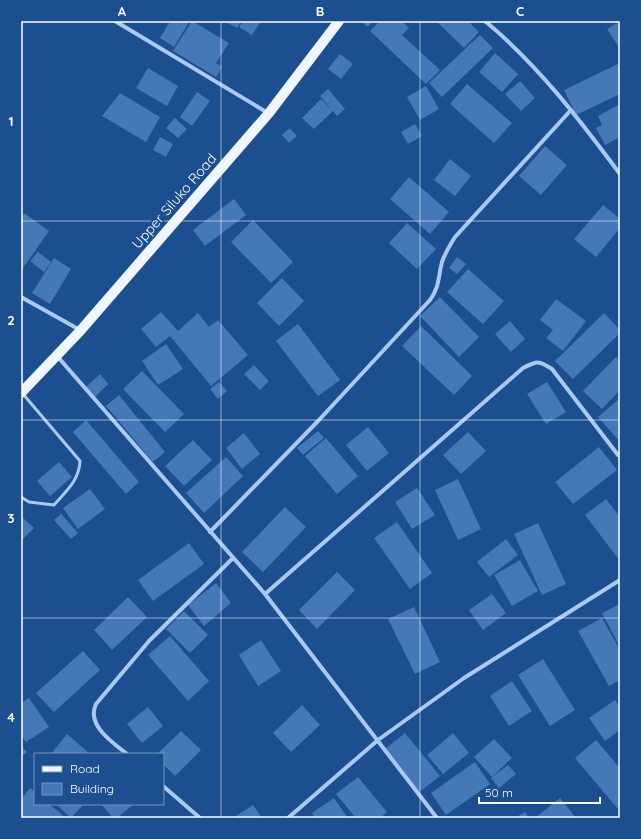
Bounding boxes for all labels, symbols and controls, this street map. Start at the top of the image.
text: A [118,3,127,19]
text: B [316,3,324,19]
text: C [516,3,524,19]
text: 1 [8,113,14,129]
street label: Upper Siluko Road [128,150,220,252]
text: 2 [7,312,15,328]
text: 3 [8,510,15,526]
text: 4 [7,709,15,725]
legend [34,753,164,805]
text: Road [70,761,100,776]
scale bar [479,779,600,805]
text: Building [70,781,114,796]
text: 50 m [485,785,513,800]

